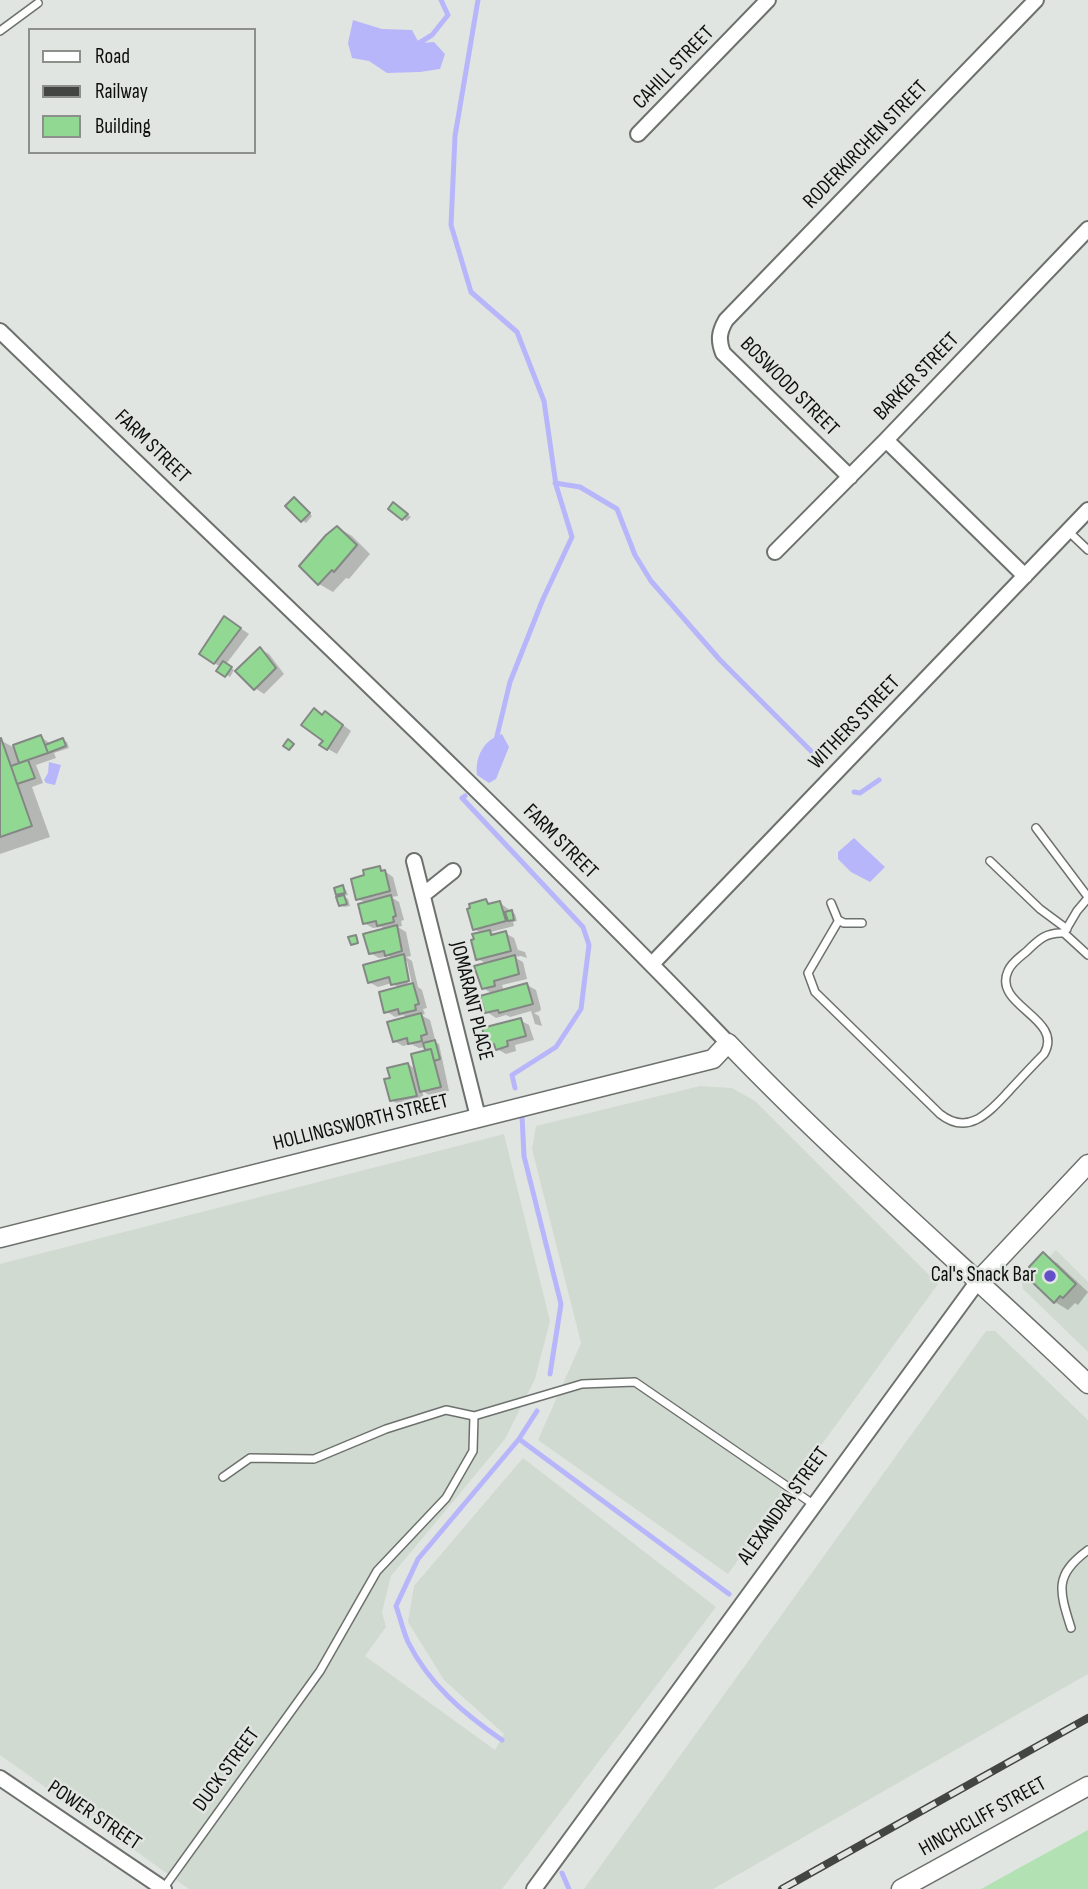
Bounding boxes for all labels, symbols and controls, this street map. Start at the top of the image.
street label: CAHILL STREET [628,21,720,115]
legend [28,28,256,154]
text: Road [95,44,130,69]
street label: RODERKIRCHEN STREET [798,76,934,214]
text: Railway [95,79,148,104]
text: Building [95,114,151,139]
street label: BARKER STREET [869,328,965,426]
street label: BOSWOOD STREET [734,332,844,442]
street label: FARM STREET [109,405,195,489]
street label: WITHERS STREET [804,671,906,775]
street label: FARM STREET [517,799,603,885]
street label: JOMARANT PLACE [444,939,498,1063]
street label: HOLLINGSWORTH STREET [271,1089,451,1157]
place label: Cal's Snack Bar [931,1263,1036,1289]
marker: Cal's Snack Bar [1042,1268,1058,1284]
street label: ALEXANDRA STREET [733,1442,835,1570]
street label: DUCK STREET [188,1723,266,1817]
street label: HINCHCLIFF STREET [915,1772,1051,1862]
street label: POWER STREET [42,1776,146,1856]

